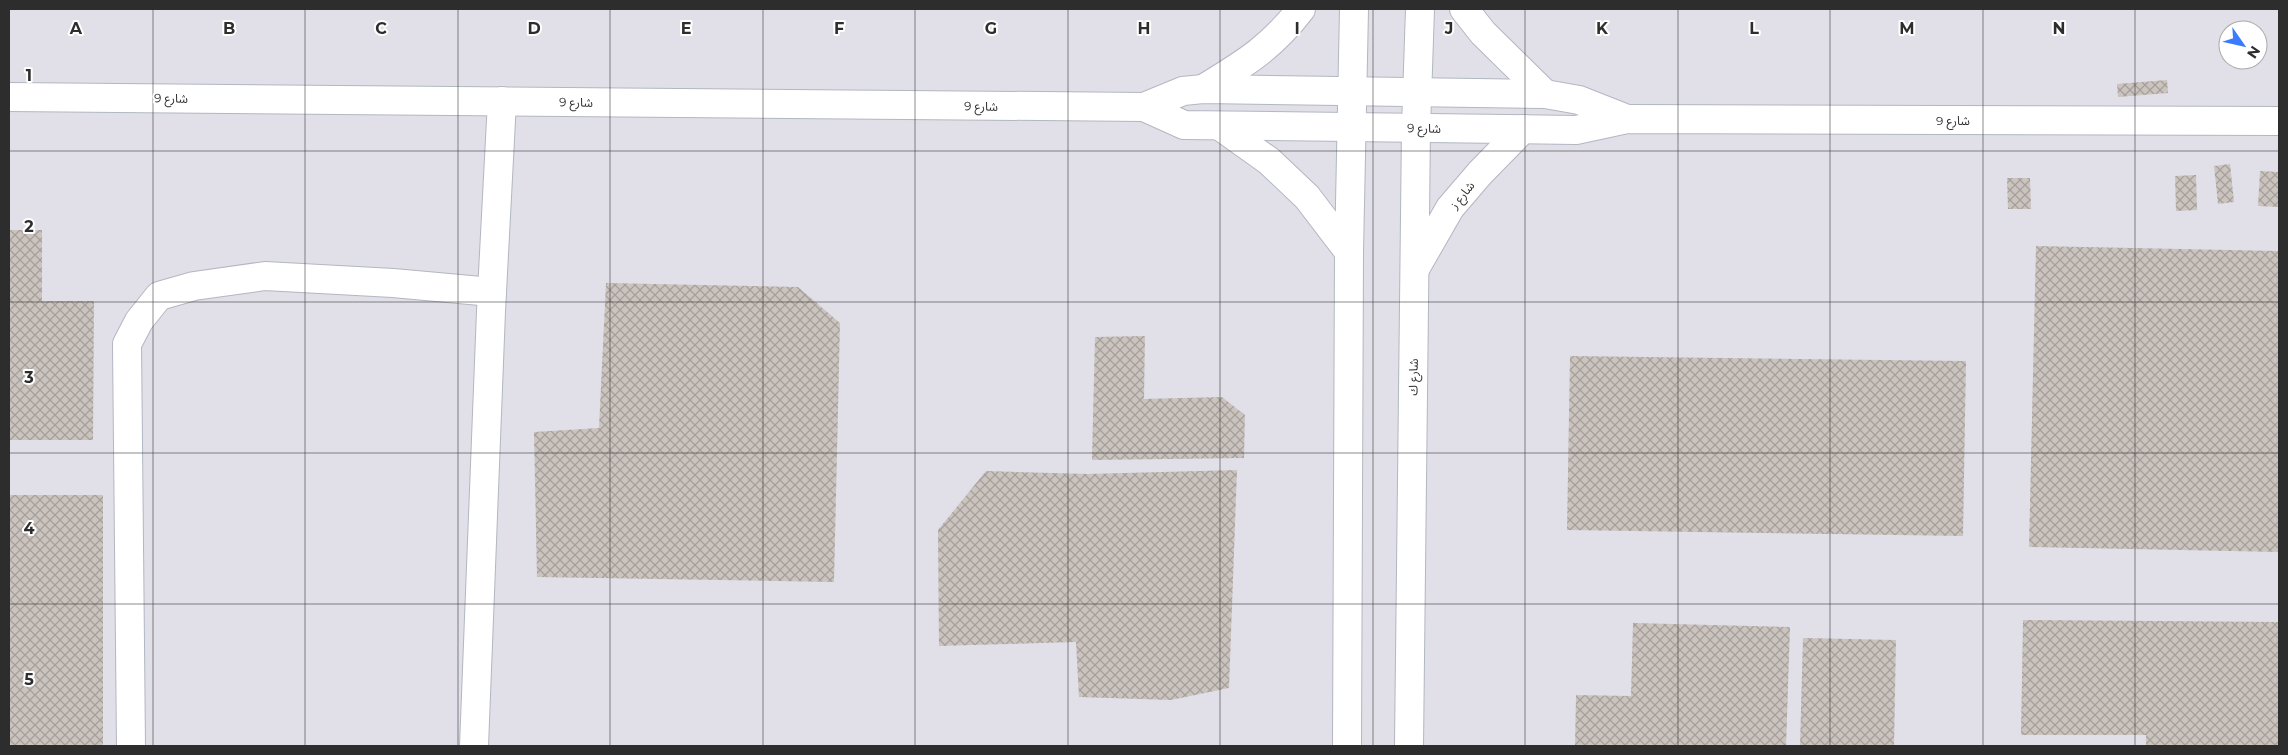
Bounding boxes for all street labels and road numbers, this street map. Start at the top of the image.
street label: شارع 9 [154,90,188,108]
street label: شارع 9 [559,94,593,112]
street label: شارع 9 [964,98,998,116]
street label: شارع 9 [1936,113,1970,130]
street label: شارع 9 [1407,120,1441,138]
street label: شارع ز [1446,178,1479,214]
street label: شارع ك [1405,358,1423,396]

